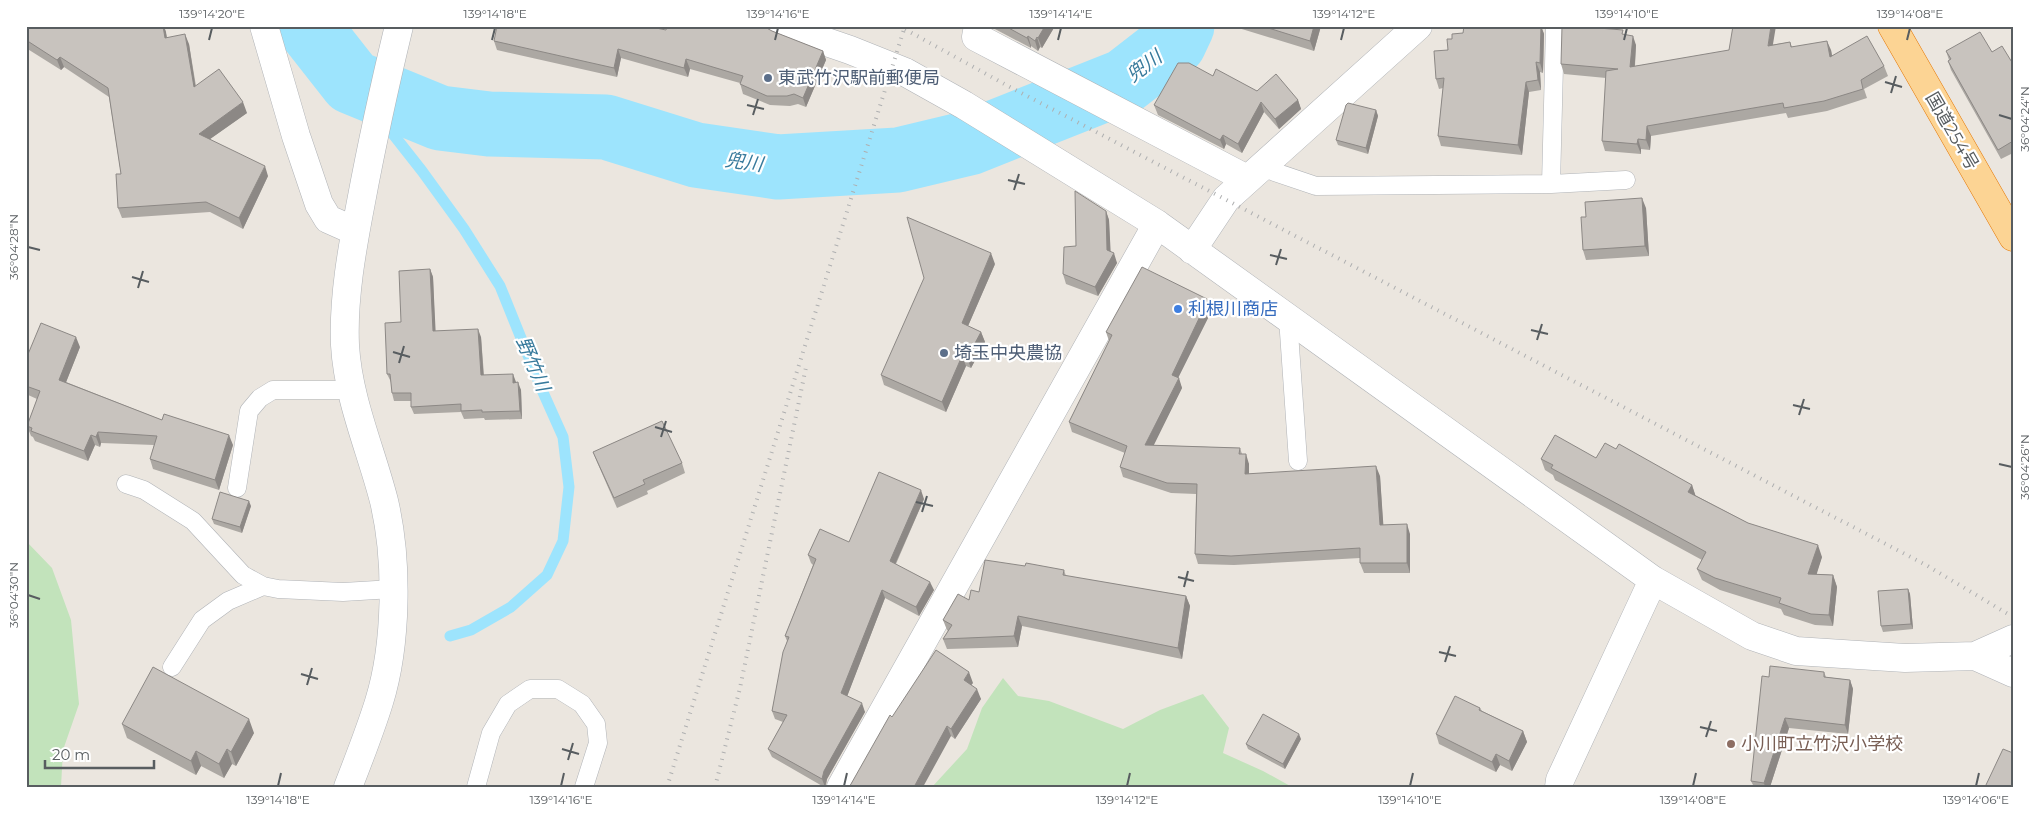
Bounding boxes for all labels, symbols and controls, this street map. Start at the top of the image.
text: 139°14'20"E [179,6,245,21]
text: 139°14'18"E [463,6,527,21]
text: 139°14'16"E [747,6,809,21]
text: 139°14'14"E [1029,6,1093,21]
text: 139°14'12"E [1313,6,1375,21]
text: 139°14'10"E [1595,6,1659,21]
text: 139°14'08"E [1877,6,1943,21]
water label: 兜川 [1122,44,1168,87]
place label: 東武竹沢駅前郵便局 [778,67,940,89]
marker: 東武竹沢駅前郵便局 [762,72,774,84]
text: 36°04'24"N [2017,86,2032,152]
street label: 国道254号 [1921,88,1983,174]
water label: 兜川 [724,148,766,176]
text: 36°04'28"N [6,214,21,280]
place label: 利根川商店 [1188,298,1278,320]
marker: 利根川商店 [1172,303,1184,315]
water label: 野竹川 [511,333,556,397]
place label: 埼玉中央農協 [954,342,1062,364]
marker: 埼玉中央農協 [938,347,950,359]
text: 36°04'26"N [2017,434,2032,500]
text: 36°04'30"N [6,562,21,628]
place label: 小川町立竹沢小学校 [1741,733,1903,755]
scale bar [45,738,154,770]
marker: 小川町立竹沢小学校 [1725,738,1737,750]
text: 20 m [52,745,90,764]
text: 139°14'18"E [246,792,310,807]
text: 139°14'16"E [530,792,592,807]
text: 139°14'14"E [812,792,876,807]
text: 139°14'12"E [1096,792,1158,807]
text: 139°14'10"E [1378,792,1442,807]
text: 139°14'08"E [1660,792,1726,807]
text: 139°14'06"E [1943,792,2009,807]

